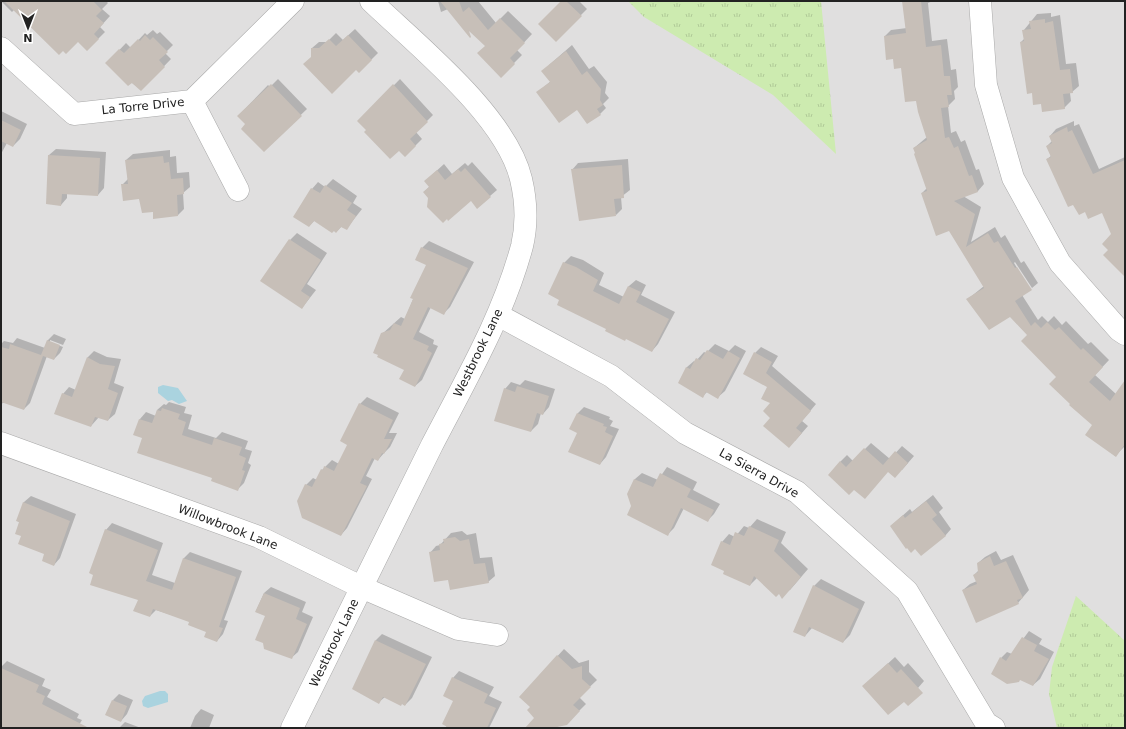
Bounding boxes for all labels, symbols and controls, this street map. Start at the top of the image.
north arrow [8,8,48,48]
text: N [23,31,33,44]
street label: La Torre Drive [101,95,185,117]
street label: Westbrook Lane [451,307,505,399]
street label: La Sierra Drive [717,445,801,501]
street label: Willowbrook Lane [176,502,280,552]
street label: Westbrook Lane [307,597,361,689]

